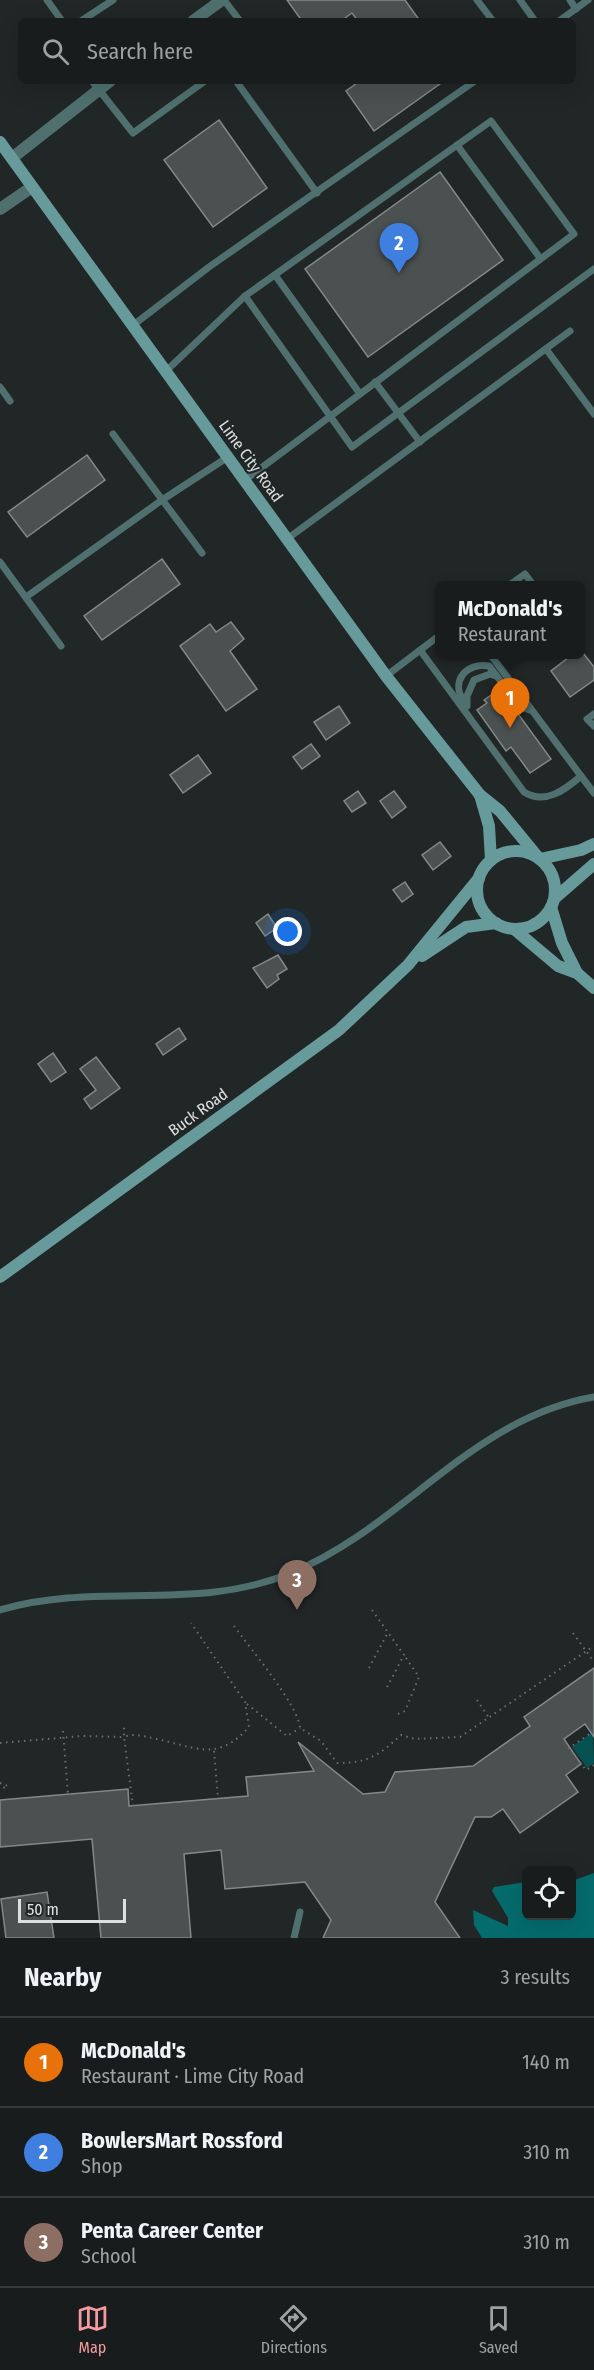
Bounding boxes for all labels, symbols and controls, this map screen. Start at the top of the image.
search box [18,18,576,84]
icon: search [39,35,72,68]
text: Search here [87,38,193,65]
pin: 2 [380,224,418,273]
street label: Lime City Road [215,416,287,506]
popup [435,581,585,659]
text: McDonald's [458,595,562,622]
text: Restaurant [458,622,547,646]
pin: 1 [490,678,530,728]
your location [273,917,302,946]
street label: Buck Road [165,1084,231,1140]
pin: 3 [278,1560,316,1610]
map controls [522,1866,576,1920]
button: locate [522,1866,576,1920]
scale bar [18,1896,126,1924]
text: 50 m [27,1900,59,1919]
text: Nearby [24,1962,101,1993]
text: 3 results [501,1965,570,1989]
text: McDonald's [81,2037,186,2064]
text: 1 [39,2050,48,2074]
text: 140 m [522,2050,570,2074]
text: Restaurant · Lime City Road [81,2064,304,2088]
text: BowlersMart Rossford [81,2127,283,2154]
text: 2 [39,2140,48,2164]
text: 310 m [523,2140,570,2164]
text: Shop [81,2154,123,2178]
text: Penta Career Center [81,2217,263,2244]
text: 3 [39,2230,48,2254]
text: 310 m [523,2230,570,2254]
text: School [81,2244,136,2268]
tab: Map [76,2302,109,2357]
tab: Directions [261,2302,327,2357]
tab: Saved [479,2302,518,2357]

